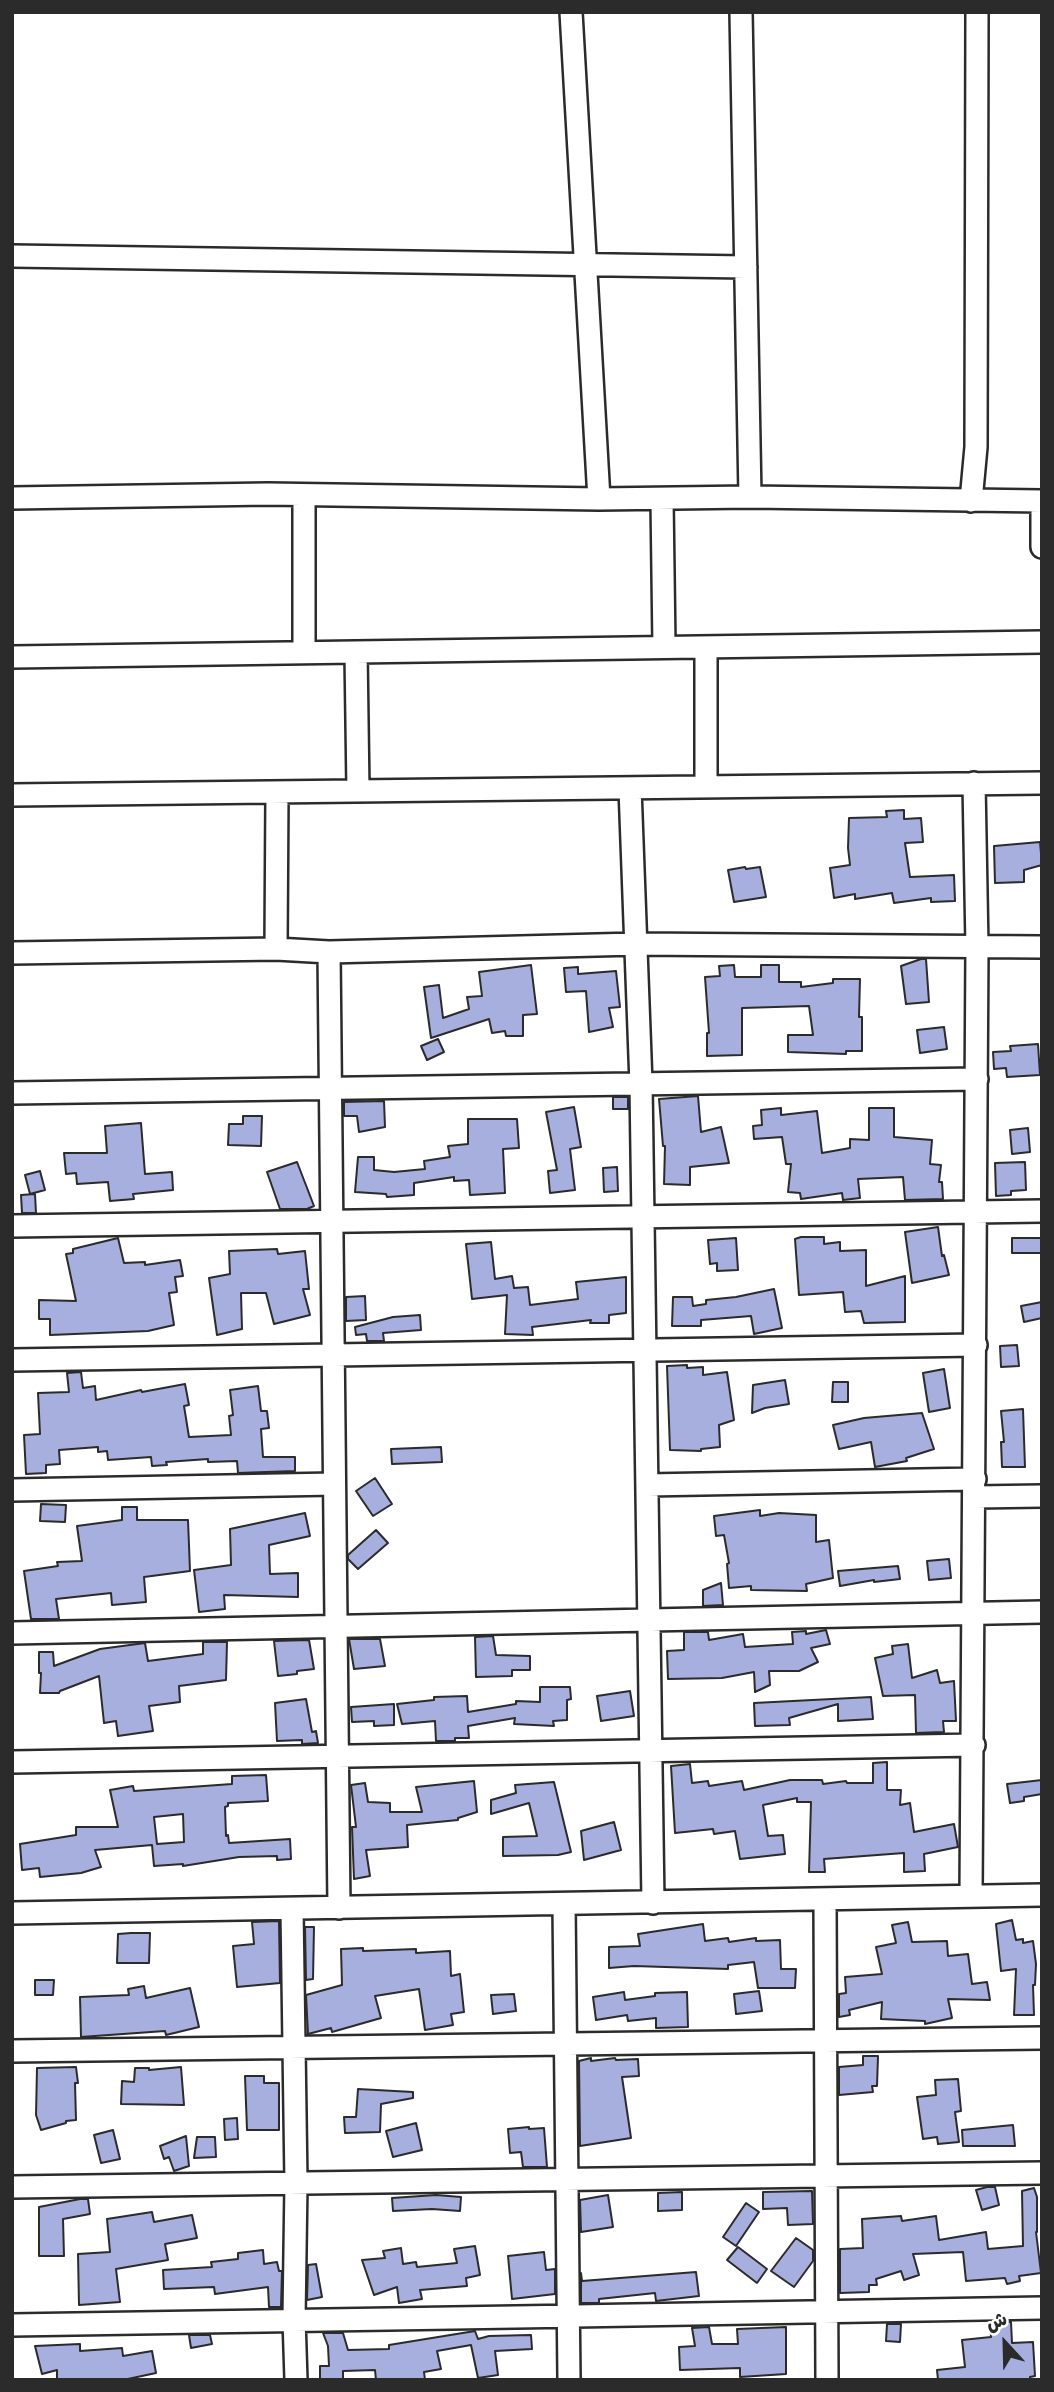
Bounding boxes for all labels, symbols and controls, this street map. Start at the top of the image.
text: ش [982,2307,1012,2339]
north arrow [970,2308,1040,2378]

